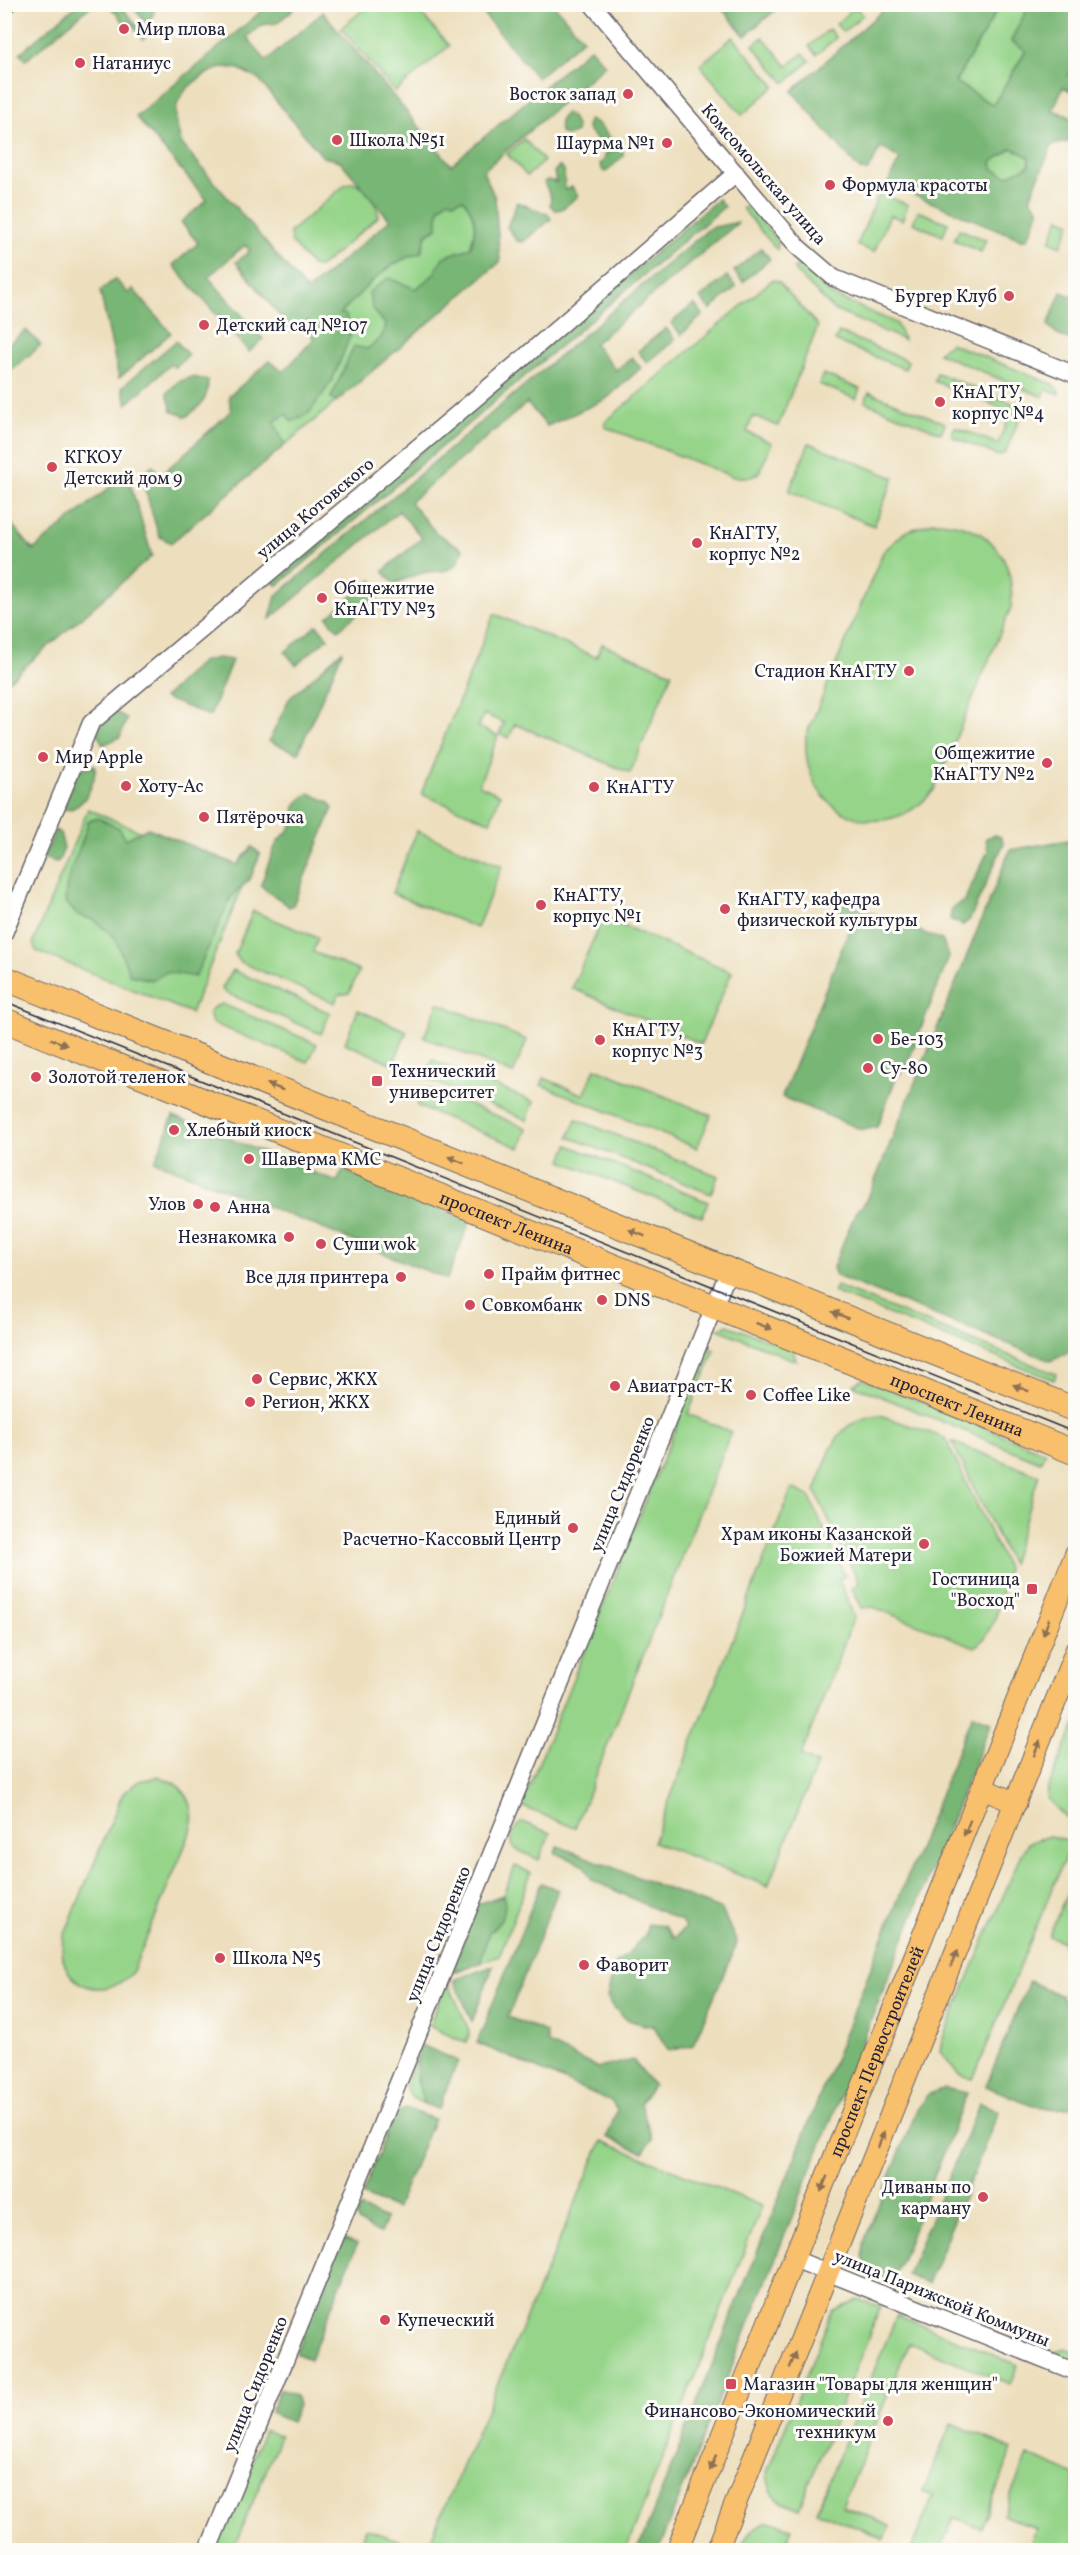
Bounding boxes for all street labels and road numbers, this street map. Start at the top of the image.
street label: Комсомольская улица [694,99,831,251]
street label: улица Котовского [252,452,380,566]
street label: проспект Ленина [435,1186,577,1263]
street label: проспект Ленина [886,1368,1027,1445]
street label: улица Сидоренко [585,1413,662,1556]
street label: улица Сидоренко [401,1863,478,2006]
street label: проспект Первостроителей [824,1943,931,2161]
street label: улица Парижской Коммуны [830,2245,1053,2354]
street label: улица Сидоренко [218,2313,295,2456]

